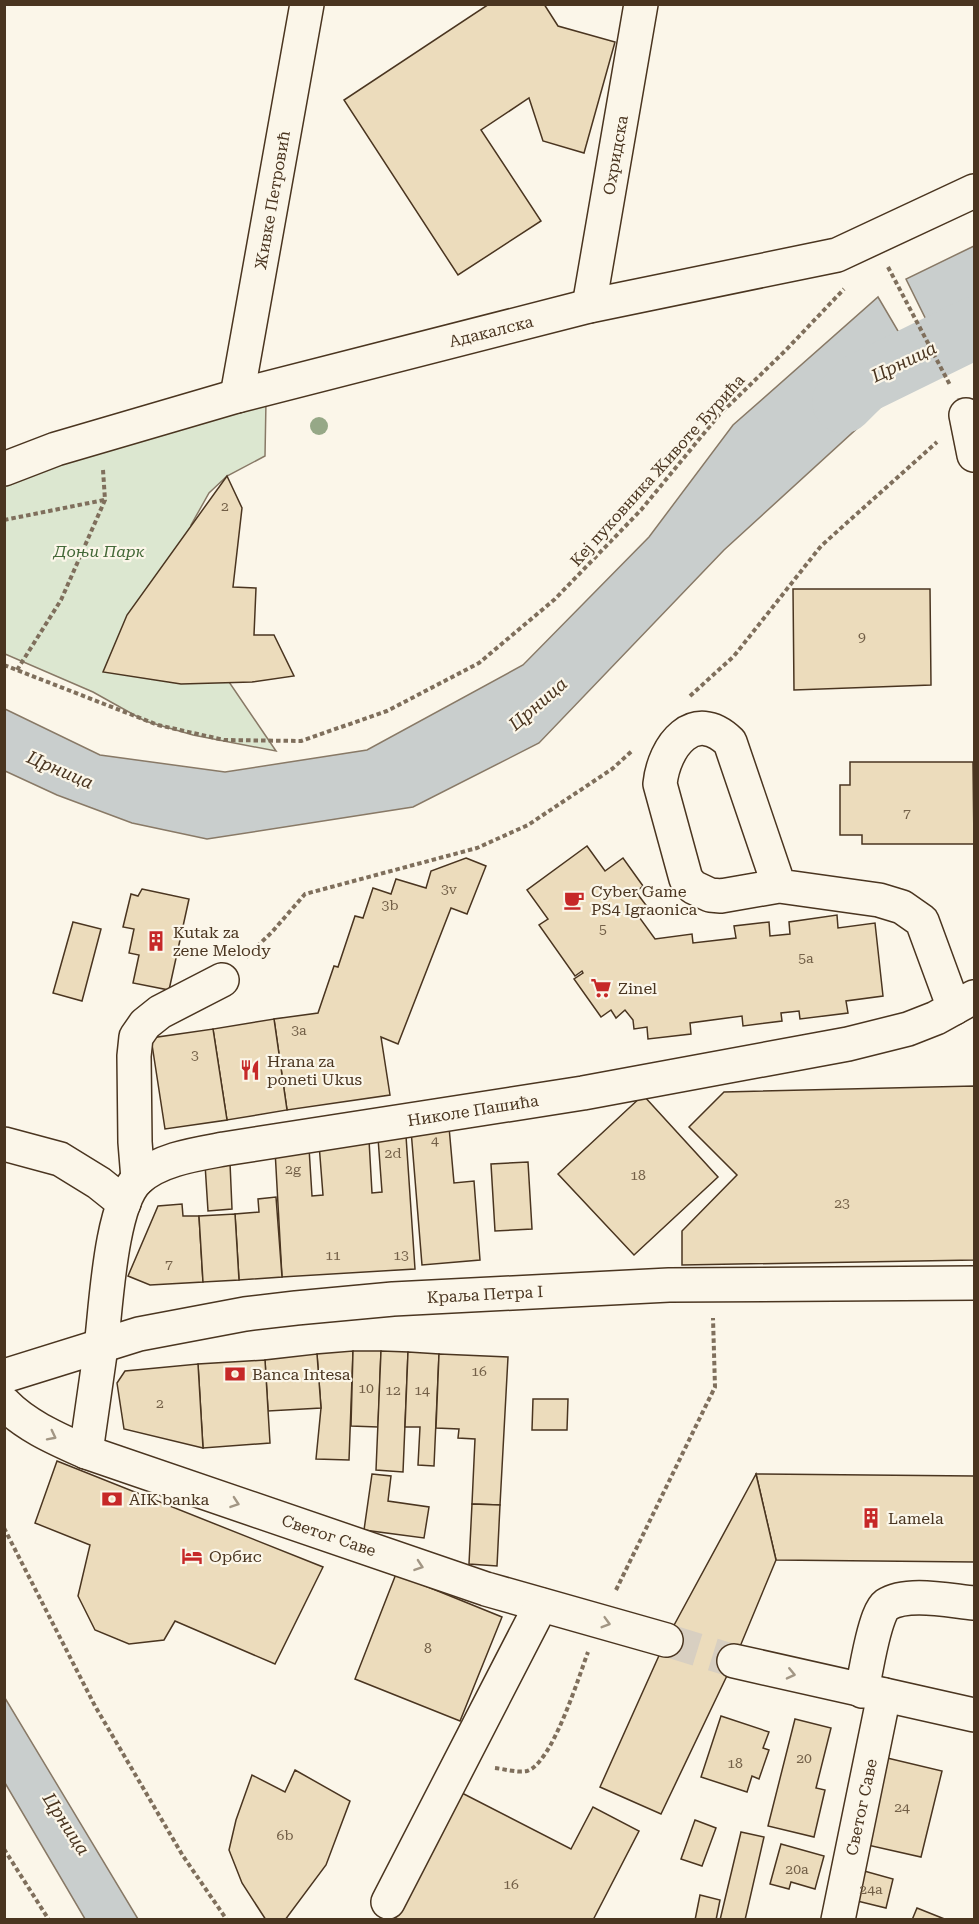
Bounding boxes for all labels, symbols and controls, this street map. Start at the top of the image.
street label: Охридска [599,114,632,196]
street label: Живке Петровић [251,129,294,271]
street label: Адакалска [447,312,536,351]
water label: Црница [867,337,940,387]
street label: Кеј пуковника Животе Ђурића [566,370,749,570]
house number: 2 [221,498,229,514]
park label: Доњи Парк [53,542,145,561]
house number: 9 [858,629,866,645]
water label: Црница [504,673,571,735]
water label: Црница [23,746,97,793]
house number: 7 [903,805,911,821]
house number: 3v [441,881,458,897]
place label: Cyber Game PS4 Igraonica [591,882,698,919]
cafe icon: Cyber Game PS4 Igraonica [562,888,586,912]
house number: 3b [382,897,398,913]
house number: 5 [599,921,607,937]
place label: Kutak za zene Melody [173,923,271,960]
building icon: Kutak za zene Melody [144,929,168,953]
house number: 5a [798,950,814,966]
supermarket icon: Zinel [589,976,613,1000]
place label: Zinel [618,979,657,998]
house number: 3a [291,1022,307,1038]
house number: 3 [191,1047,199,1063]
place label: Hrana za poneti Ukus [267,1052,362,1089]
restaurant icon: Hrana za poneti Ukus [238,1058,262,1082]
street label: Николе Пашића [406,1091,540,1130]
house number: 4 [431,1132,439,1148]
house number: 2d [385,1145,401,1161]
house number: 2g [285,1161,301,1177]
house number: 18 [630,1167,646,1183]
house number: 23 [834,1195,850,1211]
house number: 11 [325,1247,341,1263]
house number: 13 [393,1247,409,1263]
house number: 7 [165,1256,173,1272]
street label: Краља Петра I [426,1282,544,1307]
bank icon: Banca Intesa [223,1362,247,1386]
house number: 16 [471,1363,487,1379]
place label: Banca Intesa [252,1365,351,1384]
house number: 10 [358,1380,374,1396]
house number: 12 [385,1382,401,1398]
house number: 14 [414,1382,430,1398]
house number: 2 [156,1395,164,1411]
one-way arrow [46,1429,56,1440]
bank icon: AIK banka [100,1487,124,1511]
place label: AIK banka [129,1490,209,1509]
one-way arrow [229,1496,240,1509]
building icon: Lamela [859,1506,883,1530]
place label: Lamela [888,1509,944,1528]
street label: Светог Саве [279,1510,379,1561]
hotel icon: Орбис [180,1544,204,1568]
place label: Орбис [209,1547,262,1566]
one-way arrow [413,1559,424,1572]
one-way arrow [600,1616,611,1628]
house number: 8 [424,1640,432,1656]
one-way arrow [786,1667,796,1680]
house number: 20 [796,1750,812,1766]
house number: 18 [727,1755,743,1771]
street label: Светог Саве [842,1757,881,1857]
water label: Црница [38,1788,94,1859]
house number: 24 [894,1799,910,1815]
house number: 6b [277,1827,293,1843]
house number: 20a [785,1861,809,1877]
house number: 16 [503,1876,519,1892]
house number: 24a [859,1881,883,1897]

